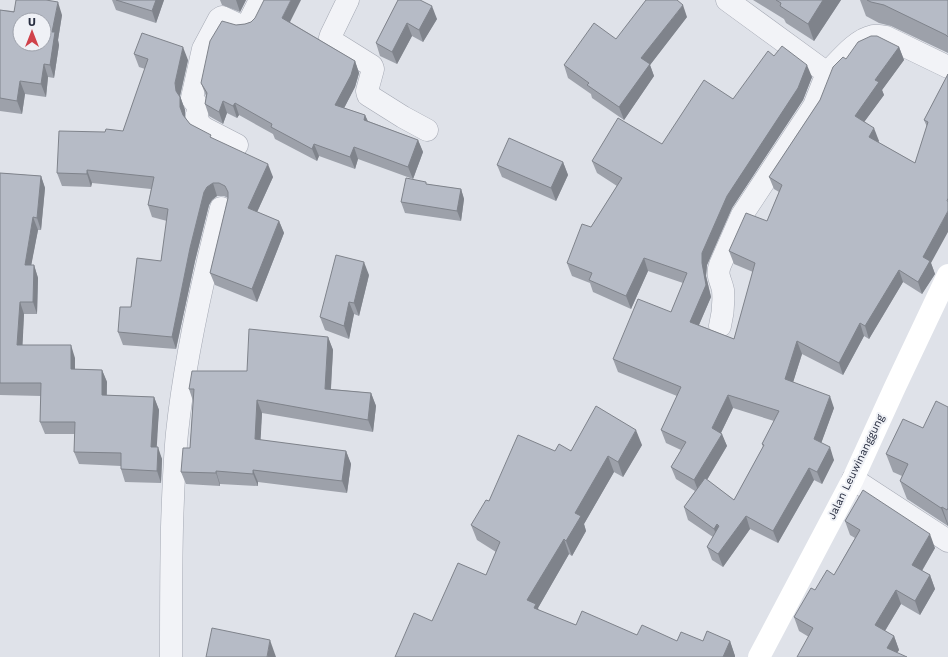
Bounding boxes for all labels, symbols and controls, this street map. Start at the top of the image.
north arrow [12,12,52,52]
text: U [28,16,36,29]
street label: Jalan Leuwinanggung [825,412,887,522]

